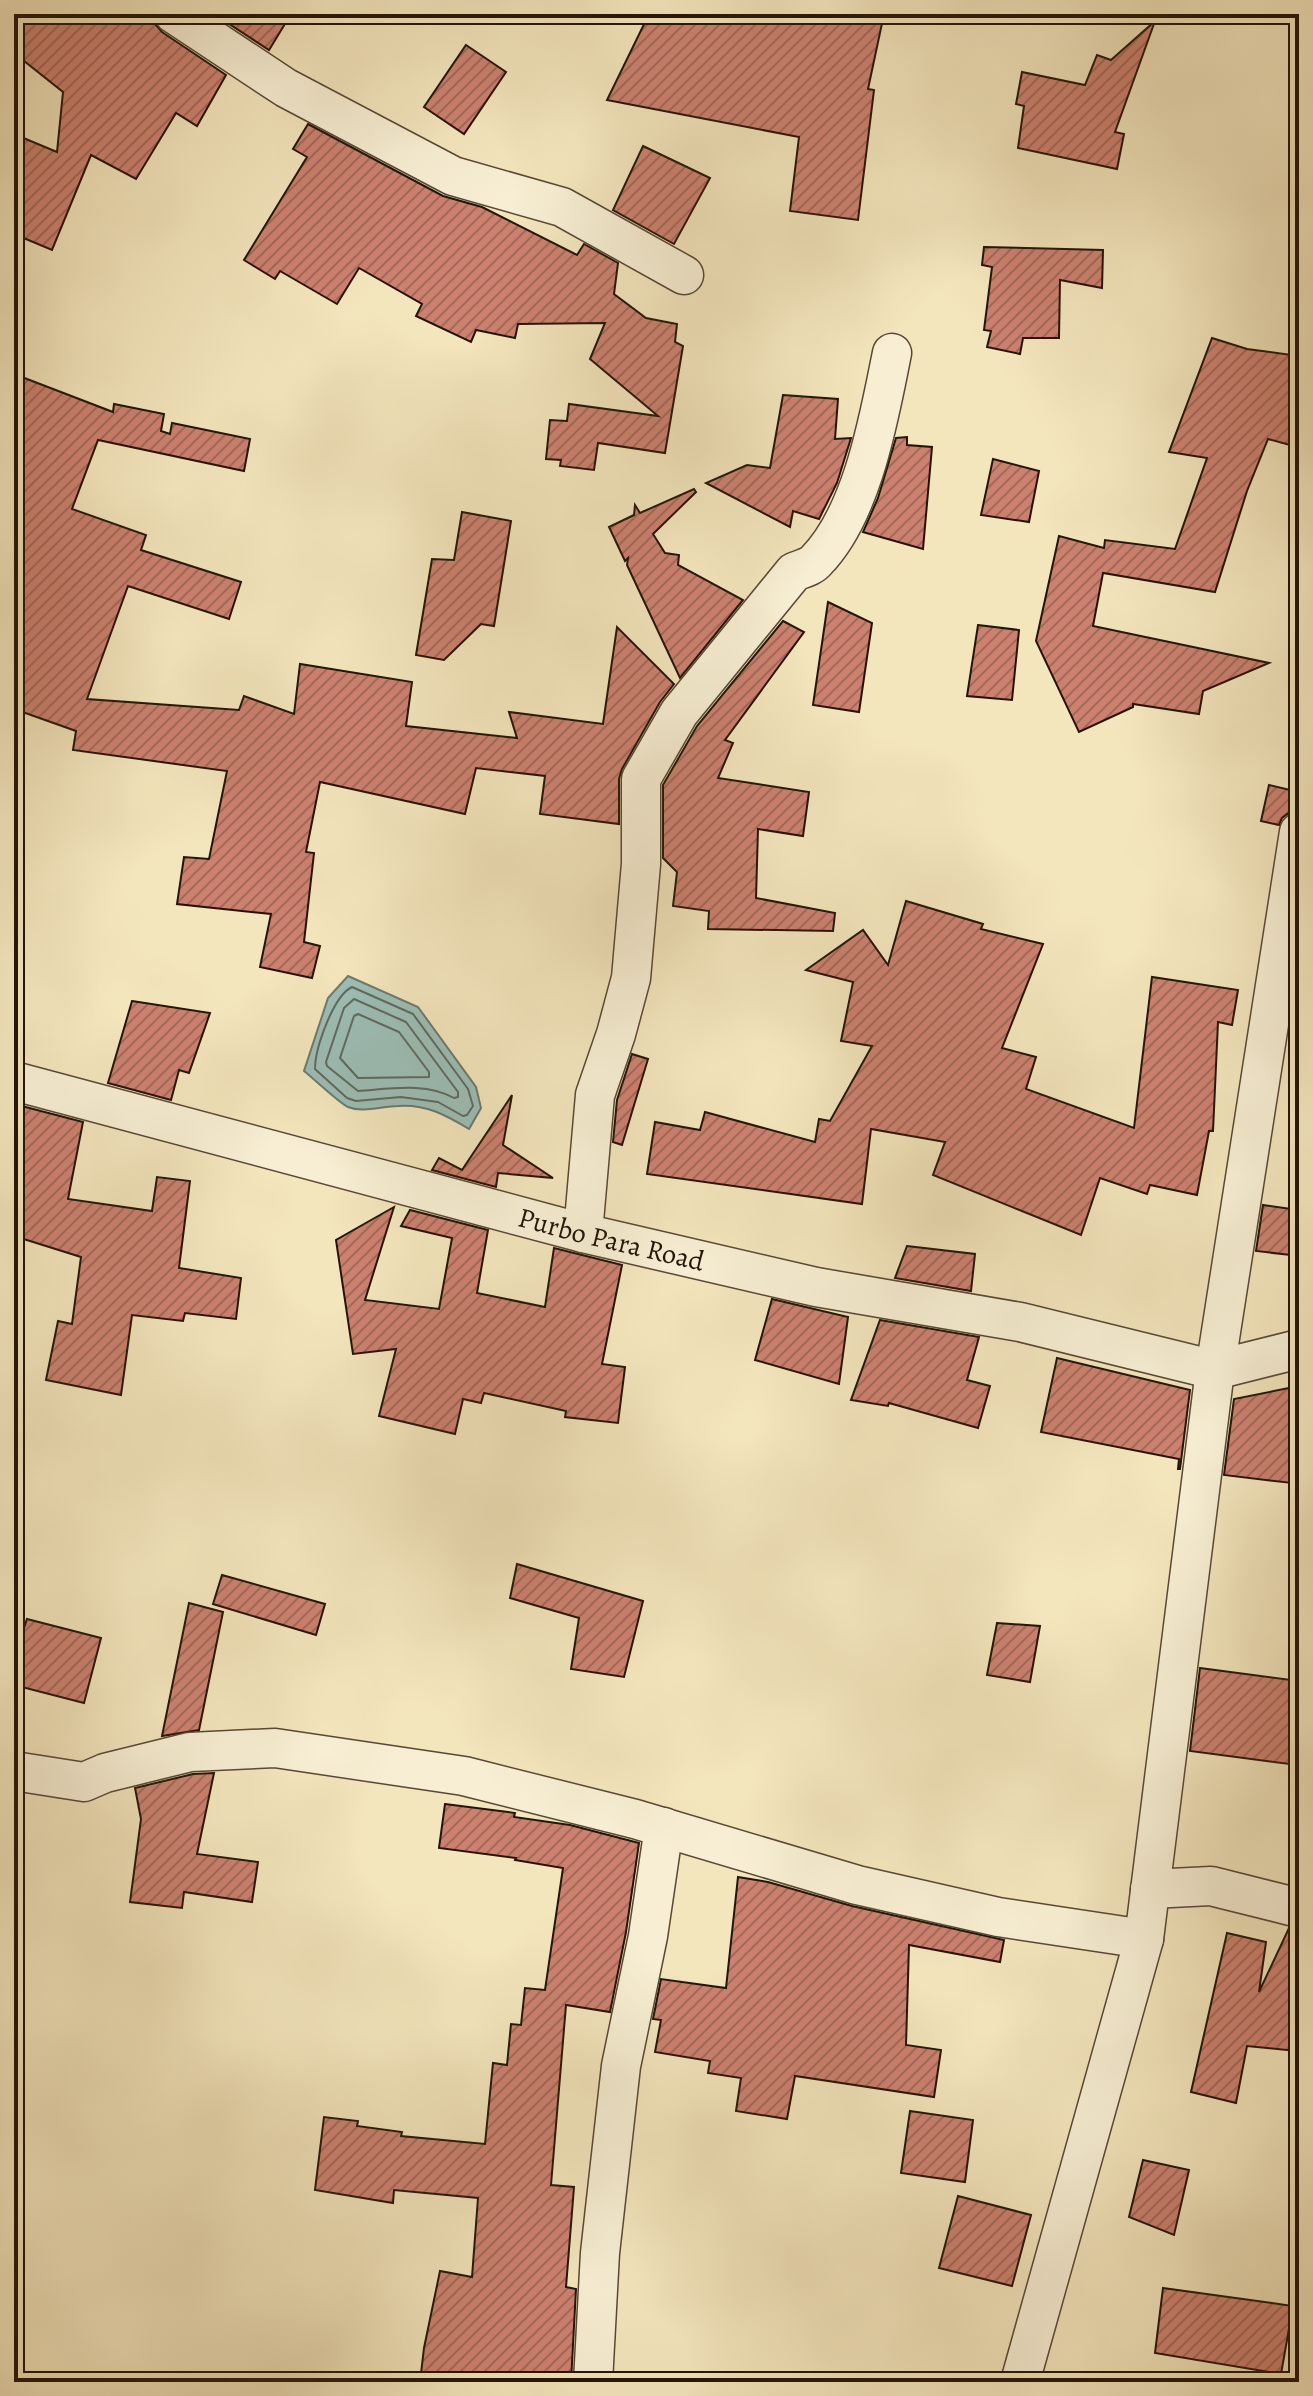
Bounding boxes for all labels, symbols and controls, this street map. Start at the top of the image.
street label: Purbo Para Road [514,1199,709,1281]

